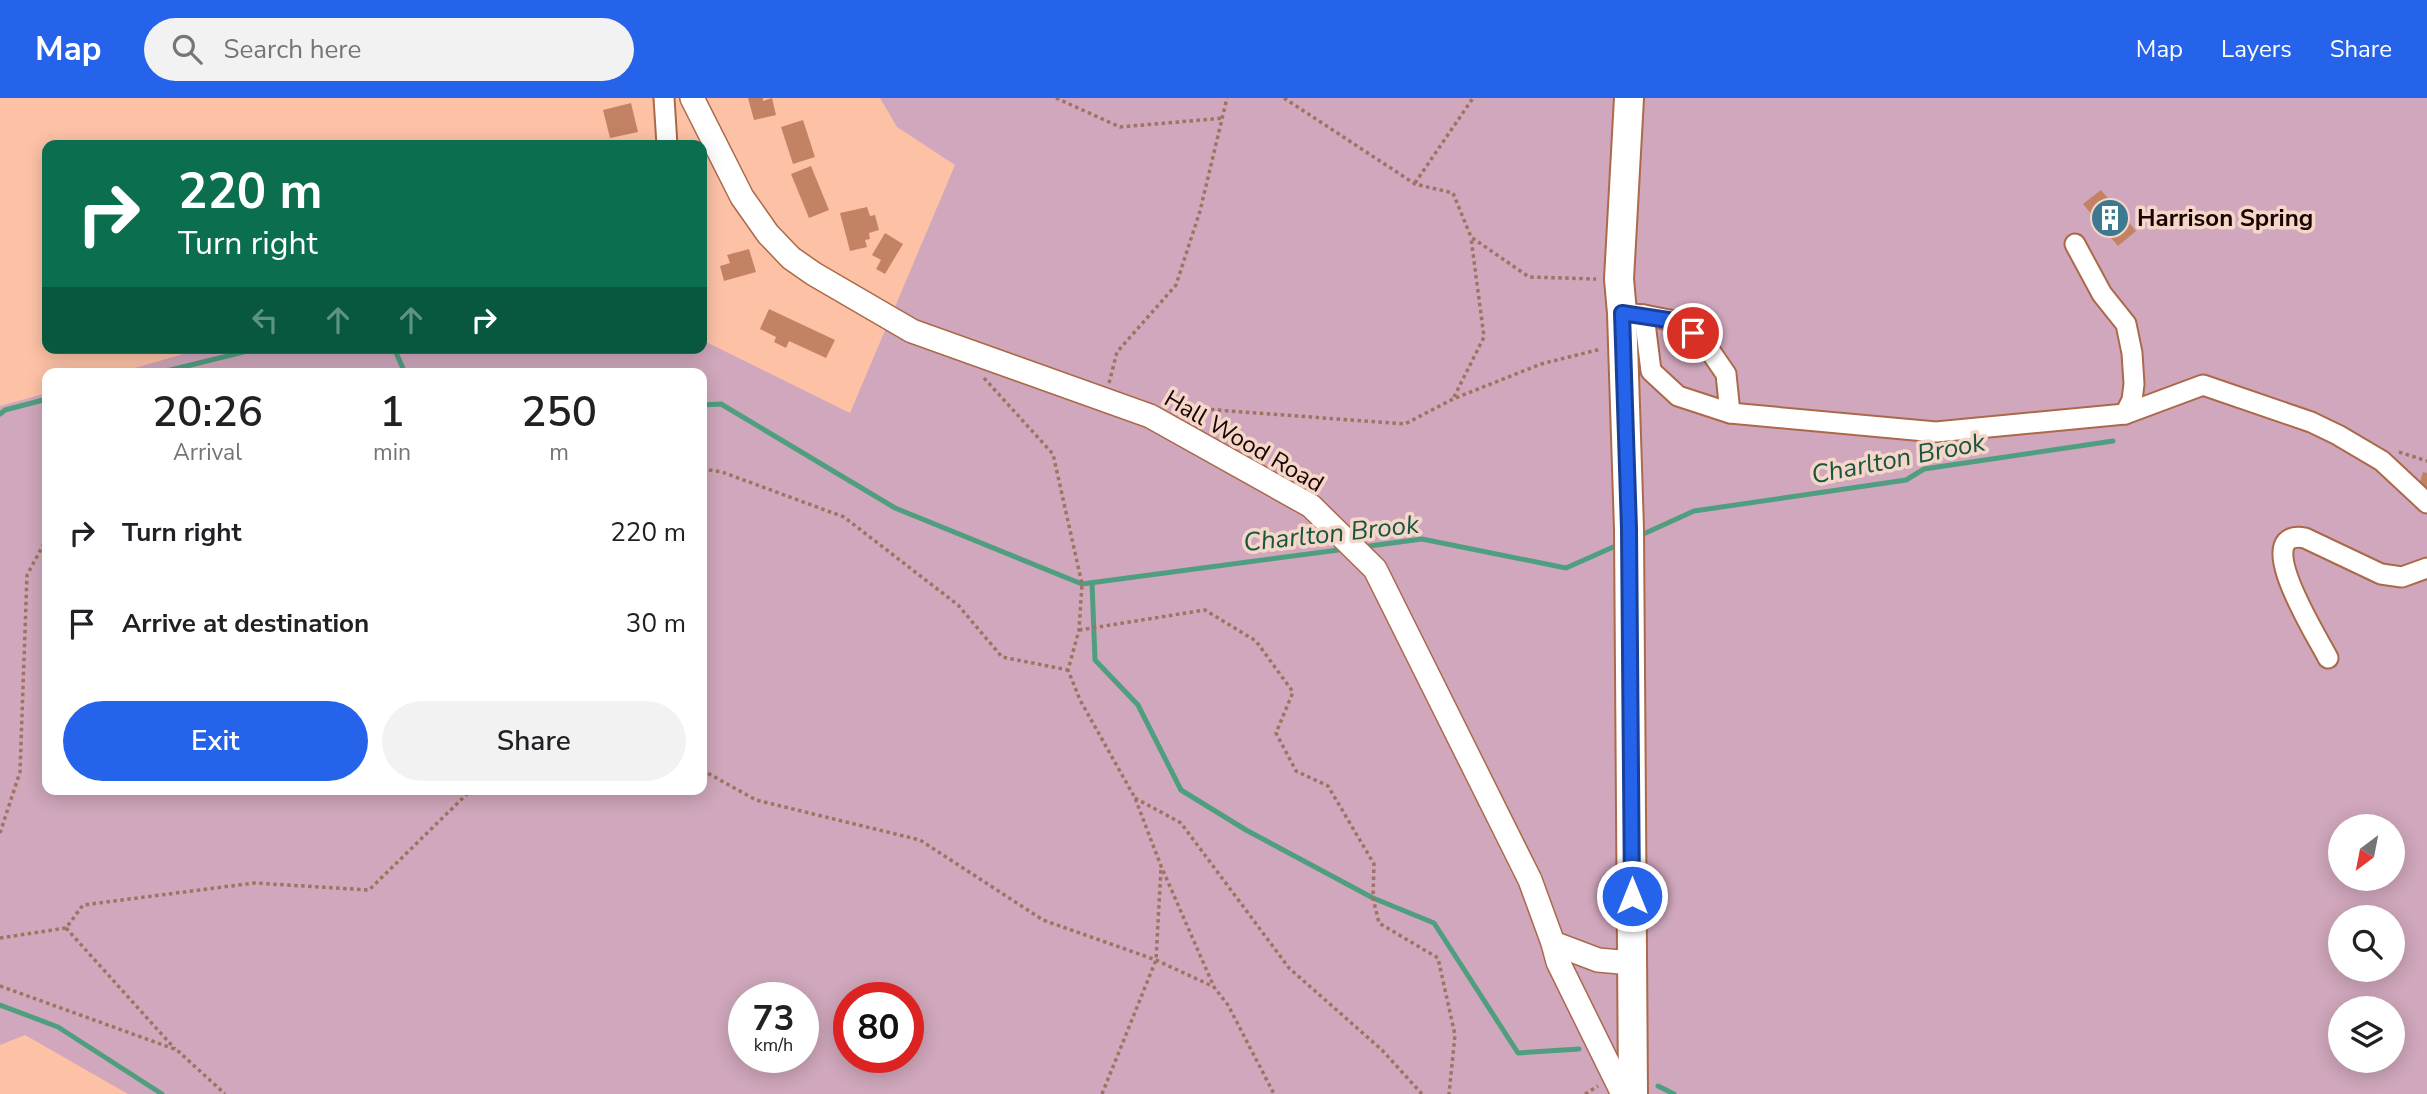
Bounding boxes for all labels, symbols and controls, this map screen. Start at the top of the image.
search box [144,18,634,81]
text: Map [35,27,102,72]
icon: search [168,30,206,68]
text: Search here [224,32,361,67]
text: Map [2136,33,2183,65]
text: Layers [2221,33,2292,65]
text: Share [2330,33,2392,65]
text: 220 m [178,158,322,225]
icon: right [63,168,154,259]
building icon: Harrison Spring [2089,197,2131,239]
place label: Harrison Spring [2137,202,2313,234]
text: Turn right [178,222,318,265]
icon: left [246,301,284,339]
icon: ahead [319,301,357,339]
icon: ahead [392,301,430,339]
icon: right [465,301,503,339]
pin [1663,303,1723,363]
icon: arrive [1674,314,1712,352]
street label: Hall Wood Road [1158,382,1330,500]
text: 20:26 [152,384,263,441]
text: 1 [379,384,405,441]
text: 250 [521,384,597,441]
water label: Charlton Brook [1808,424,1989,492]
text: Arrival [173,437,242,468]
text: min [373,437,411,468]
text: m [549,437,569,468]
water label: Charlton Brook [1242,507,1422,560]
icon: right [63,514,101,552]
text: Turn right [122,515,241,550]
text: 220 m [610,515,686,550]
icon: arrive [63,605,101,643]
text: Arrive at destination [122,606,369,641]
text: 30 m [626,606,686,641]
button: Exit [63,701,368,781]
button: Share [382,701,686,781]
north arrow [2328,814,2404,891]
map controls [2328,814,2405,1073]
position arrow [1595,859,1669,933]
button: search [2328,905,2405,982]
speed limit sign: 80 [833,982,924,1073]
text: 73 [752,995,795,1042]
button: layers [2328,996,2405,1073]
text: km/h [754,1033,793,1057]

